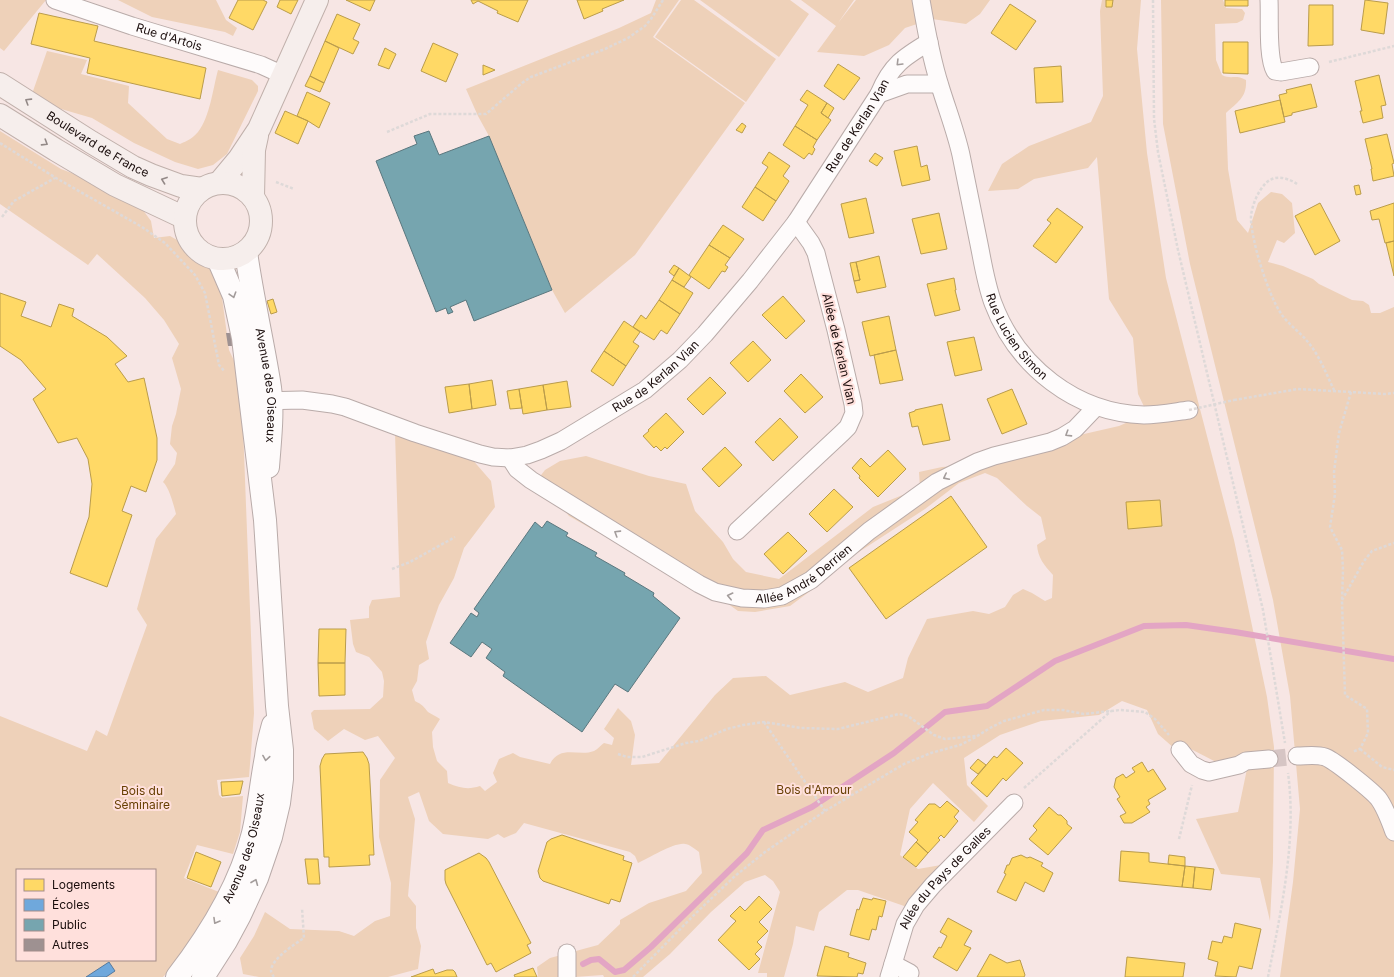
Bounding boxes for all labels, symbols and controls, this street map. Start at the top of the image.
street label: Rue d'Artois [134,20,204,54]
one-way arrow [896,58,904,66]
street label: Rue de Kerlan Vian [822,76,892,175]
one-way arrow [25,99,32,106]
street label: Boulevard de France [44,108,152,180]
one-way arrow [41,139,48,146]
one-way arrow [161,177,168,185]
one-way arrow [228,291,237,298]
street label: Rue Lucien Simon [983,291,1051,383]
street label: Allée de Kerlan Vian [819,292,860,406]
street label: Avenue des Oiseaux [252,327,279,444]
street label: Rue de Kerlan Vian [609,337,702,415]
one-way arrow [1065,429,1072,436]
one-way arrow [943,473,951,480]
one-way arrow [614,530,621,538]
street label: Allée André Derrien [755,541,855,606]
one-way arrow [727,592,733,600]
one-way arrow [262,755,271,761]
park label: Bois d'Amour [776,782,852,797]
park label: Bois du Séminaire [114,783,170,812]
street label: Avenue des Oiseaux [219,791,267,906]
street label: Allée du Pays de Galles [896,823,994,931]
legend [16,869,156,961]
text: Logements [52,877,115,892]
one-way arrow [250,878,258,886]
text: Écoles [52,897,90,912]
text: Public [52,917,87,932]
one-way arrow [213,917,220,924]
text: Autres [52,937,89,952]

